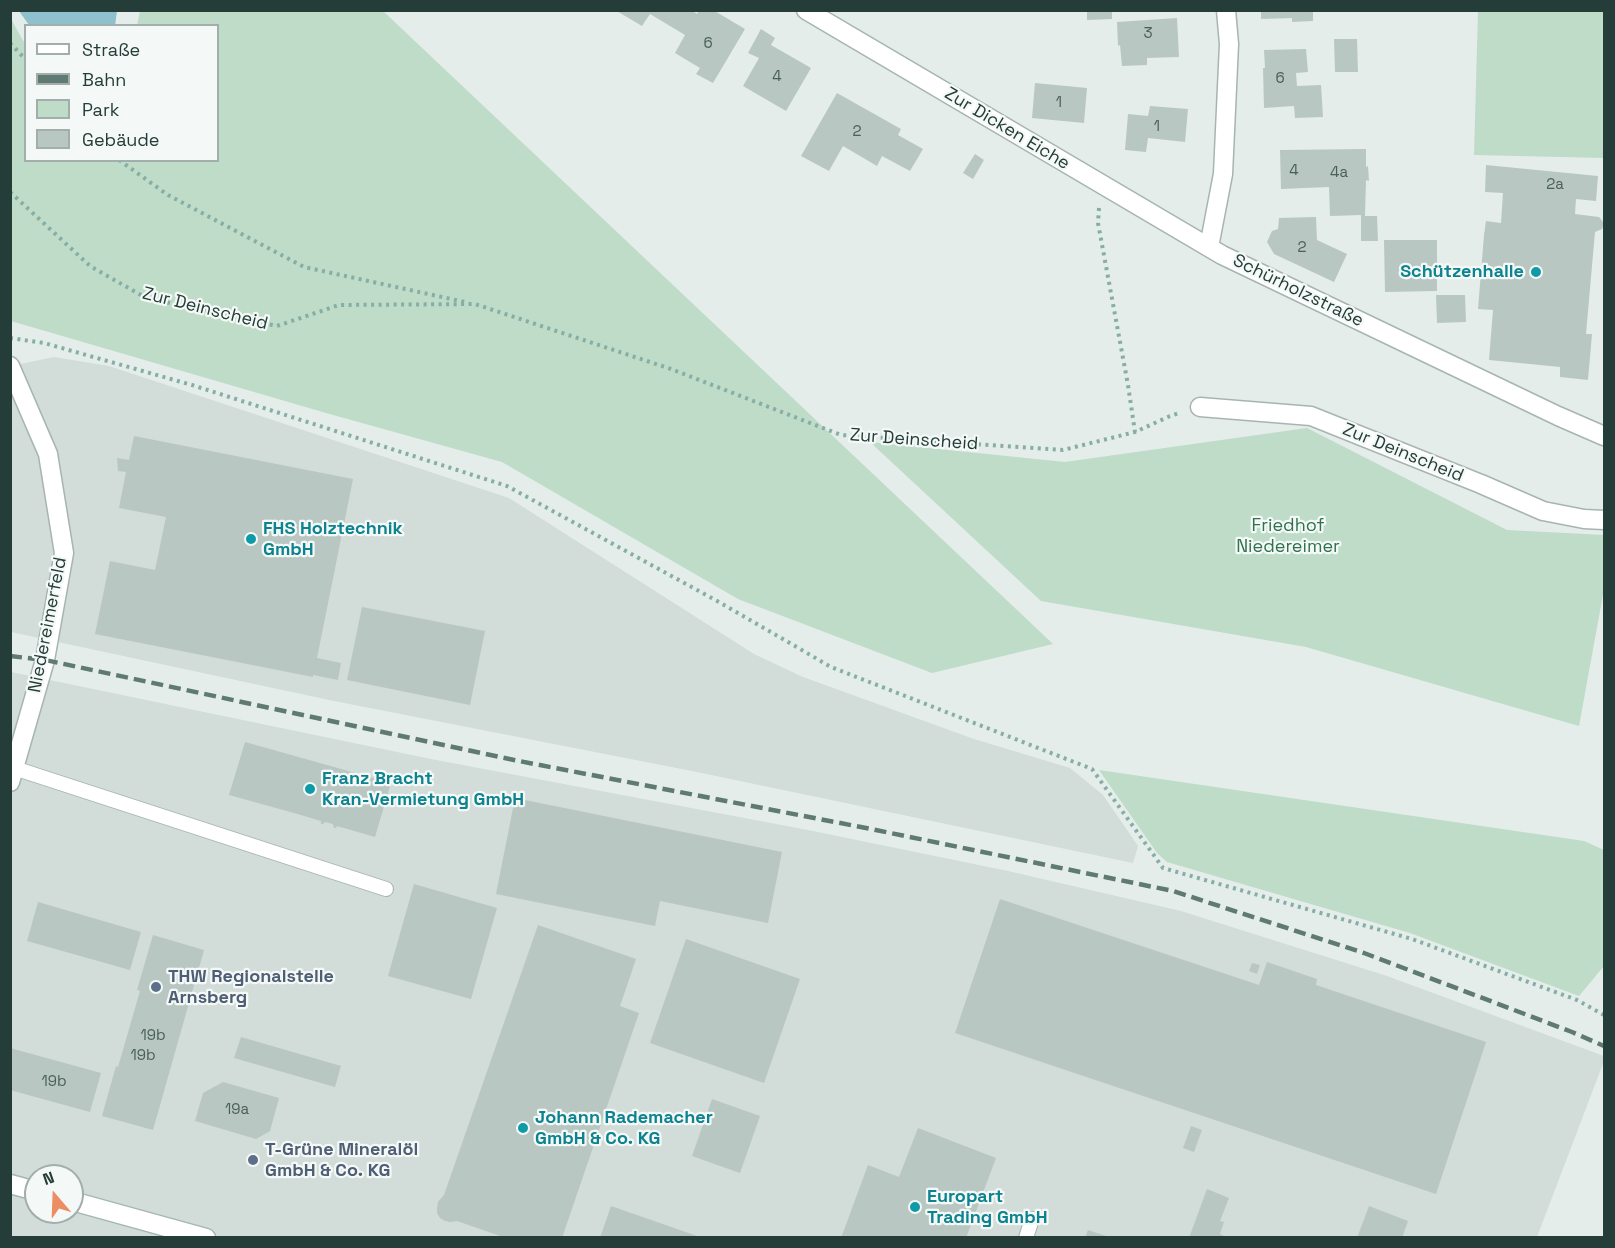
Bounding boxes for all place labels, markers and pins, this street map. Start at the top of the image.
place label: Schützenhalle [1400,261,1524,283]
marker: Schützenhalle [1529,265,1543,279]
place label: FHS Holztechnik GmbH [263,518,403,560]
marker: FHS Holztechnik GmbH [244,532,258,546]
place label: Franz Bracht Kran-Vermietung GmbH [322,768,524,810]
marker: Franz Bracht Kran-Vermietung GmbH [303,782,317,796]
place label: THW Regionalstelle Arnsberg [168,966,334,1008]
marker: THW Regionalstelle Arnsberg [149,980,163,994]
place label: Johann Rademacher GmbH & Co. KG [535,1107,713,1150]
marker: Johann Rademacher GmbH & Co. KG [516,1121,530,1135]
place label: T-Grüne Mineralöl GmbH & Co. KG [265,1139,418,1182]
marker: T-Grüne Mineralöl GmbH & Co. KG [246,1153,260,1167]
place label: Europart Trading GmbH [927,1186,1047,1228]
marker: Europart Trading GmbH [908,1200,922,1214]

